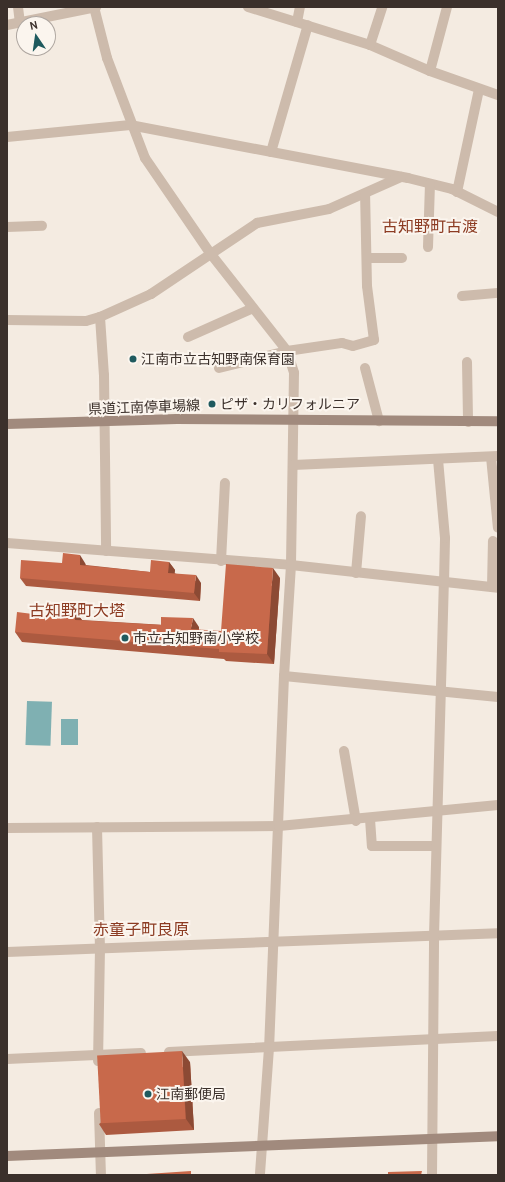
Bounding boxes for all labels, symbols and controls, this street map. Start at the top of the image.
north arrow [16,16,56,56]
text: N [28,18,39,33]
district label: 古知野町古渡 [382,217,478,237]
place label: 江南市立古知野南保育園 [141,351,295,367]
marker: 江南市立古知野南保育園 [128,354,138,364]
place label: ピザ・カリフォルニア [220,396,360,412]
street label: 県道江南停車場線 [88,397,200,417]
marker: ピザ・カリフォルニア [207,399,217,409]
district label: 古知野町大塔 [29,601,125,621]
place label: 市立古知野南小学校 [133,630,259,646]
marker: 市立古知野南小学校 [120,633,130,643]
district label: 赤童子町良原 [93,920,189,940]
place label: 江南郵便局 [156,1086,226,1102]
marker: 江南郵便局 [143,1089,153,1099]

